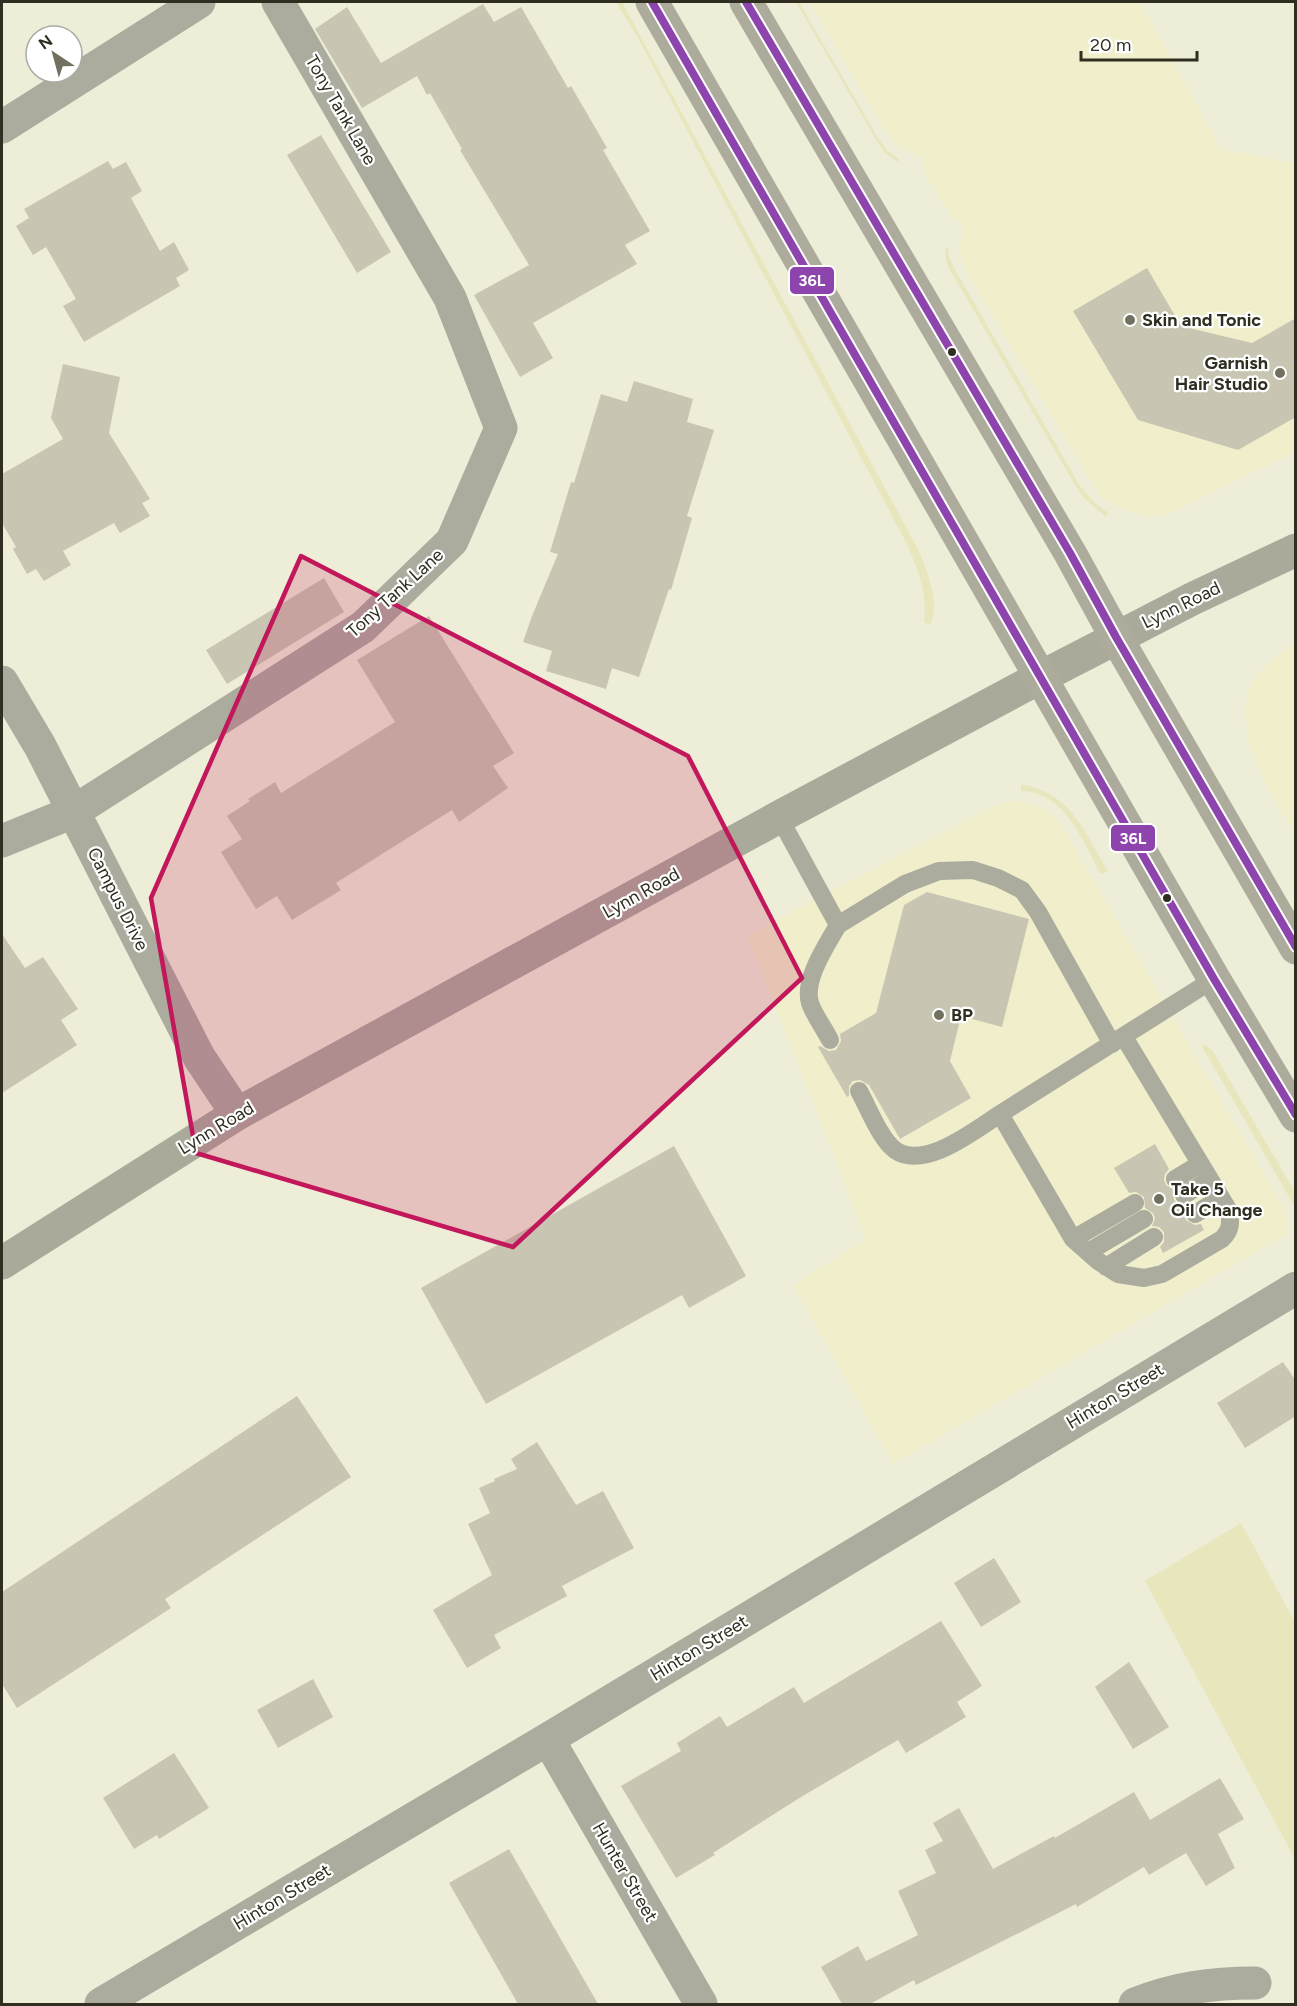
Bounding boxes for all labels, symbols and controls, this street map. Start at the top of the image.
north arrow [24,24,84,84]
scale bar [1081,24,1196,62]
text: N [35,31,56,54]
text: 20 m [1090,34,1131,56]
street label: Tony Tank Lane [301,51,381,169]
line badge: 36L [789,266,835,295]
text: 36L [799,271,826,290]
place label: Skin and Tonic [1142,309,1261,331]
marker: Skin and Tonic [1123,313,1137,327]
unlabelled marker [946,346,958,358]
place label: Garnish Hair Studio [1175,352,1268,395]
marker: Garnish Hair Studio [1273,366,1287,380]
street label: Tony Tank Lane [342,544,448,642]
street label: Lynn Road [1138,577,1224,633]
line badge: 36L [1110,824,1156,852]
text: 36L [1120,829,1147,848]
street label: Campus Drive [83,844,153,954]
street label: Lynn Road [599,863,683,923]
unlabelled marker [1161,892,1173,904]
place label: BP [951,1004,973,1026]
marker: BP [932,1008,946,1022]
street label: Lynn Road [174,1097,258,1159]
place label: Take 5 Oil Change [1171,1178,1263,1221]
marker: Take 5 Oil Change [1152,1192,1166,1206]
street label: Hinton Street [1062,1358,1168,1434]
street label: Hinton Street [646,1610,752,1686]
street label: Hunter Street [588,1818,662,1926]
street label: Hinton Street [229,1859,335,1935]

